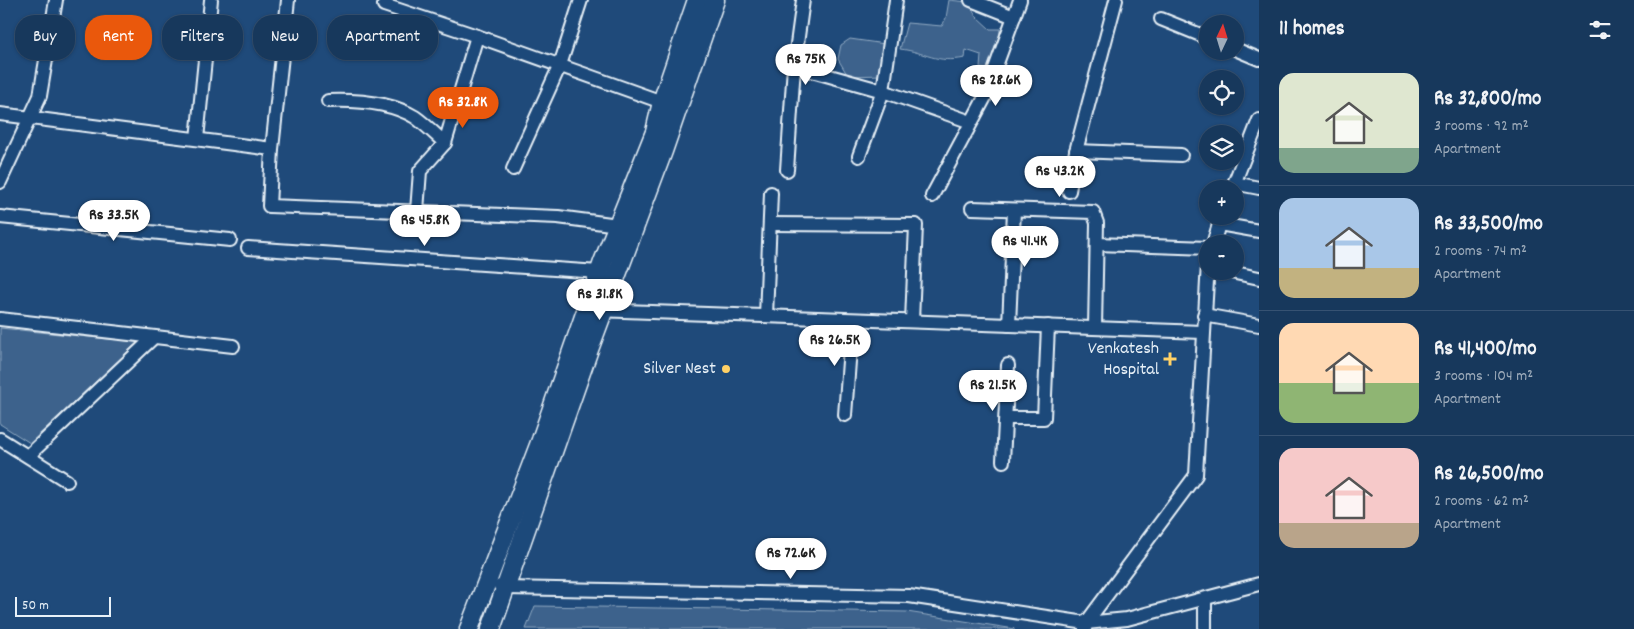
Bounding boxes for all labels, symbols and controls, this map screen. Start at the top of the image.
chip: Buy [15,15,75,60]
chip: Rent [85,15,152,60]
chip: Filters [162,15,243,60]
chip: New [253,15,317,60]
chip: Apartment [327,15,438,60]
north arrow [1199,15,1244,60]
map controls [1199,15,1244,280]
text: 11 homes [1279,15,1344,45]
icon: filters [1586,16,1614,44]
pin: Rs 75K [765,44,847,86]
text: Rs 75K [786,48,826,71]
pin: Rs 28.6K [944,64,1048,107]
text: Rs 28.6K [971,69,1021,92]
button: locate [1199,70,1244,115]
text: Rs 32,800/mo [1434,85,1541,115]
pin: Rs 32.8K [411,86,515,129]
text: Rs 32.8K [439,91,487,114]
icon: home [1319,93,1379,153]
text: 3 rooms · 92 m² [1434,115,1528,138]
button: layers [1199,125,1244,170]
text: Apartment [1434,138,1501,161]
pin: Rs 43.2K [1008,156,1112,198]
text: Rs 43.2K [1036,160,1084,183]
button: + [1199,180,1244,225]
pin: Rs 33.5K [62,200,166,242]
text: Rs 33.5K [89,204,139,227]
pin: Rs 45.8K [373,204,477,247]
text: Rs 45.8K [401,209,449,232]
text: Rs 33,500/mo [1434,210,1543,240]
icon: home [1319,218,1379,278]
pin: Rs 41.4K [973,226,1077,268]
text: Rs 41.4K [1002,230,1048,253]
button: − [1199,235,1244,280]
text: 2 rooms · 74 m² [1434,240,1527,263]
text: Apartment [1434,263,1501,286]
pin: Rs 31.8K [548,278,652,321]
text: Rs 31.8K [577,283,623,306]
pin: Rs 26.5K [783,324,887,367]
text: Rs 26.5K [810,329,860,352]
text: Rs 41,400/mo [1434,335,1537,365]
place label: Venkatesh Hospital [1088,337,1160,383]
icon: home [1319,343,1379,403]
marker: Venkatesh Hospital [1163,352,1177,366]
place label: Silver Nest [643,357,716,382]
marker: Silver Nest [720,363,732,375]
text: 3 rooms · 104 m² [1434,365,1533,388]
pin: Rs 21.5K [941,370,1045,412]
text: Rs 21.5K [970,374,1016,397]
text: Apartment [1434,388,1501,411]
text: Rs 26,500/mo [1434,460,1544,490]
icon: home [1319,468,1379,528]
text: 2 rooms · 62 m² [1434,490,1529,513]
text: Apartment [1434,513,1501,536]
pin: Rs 72.6K [739,538,843,580]
text: Rs 72.6K [766,542,816,565]
scale bar [15,594,111,617]
text: 50 m [22,596,49,616]

